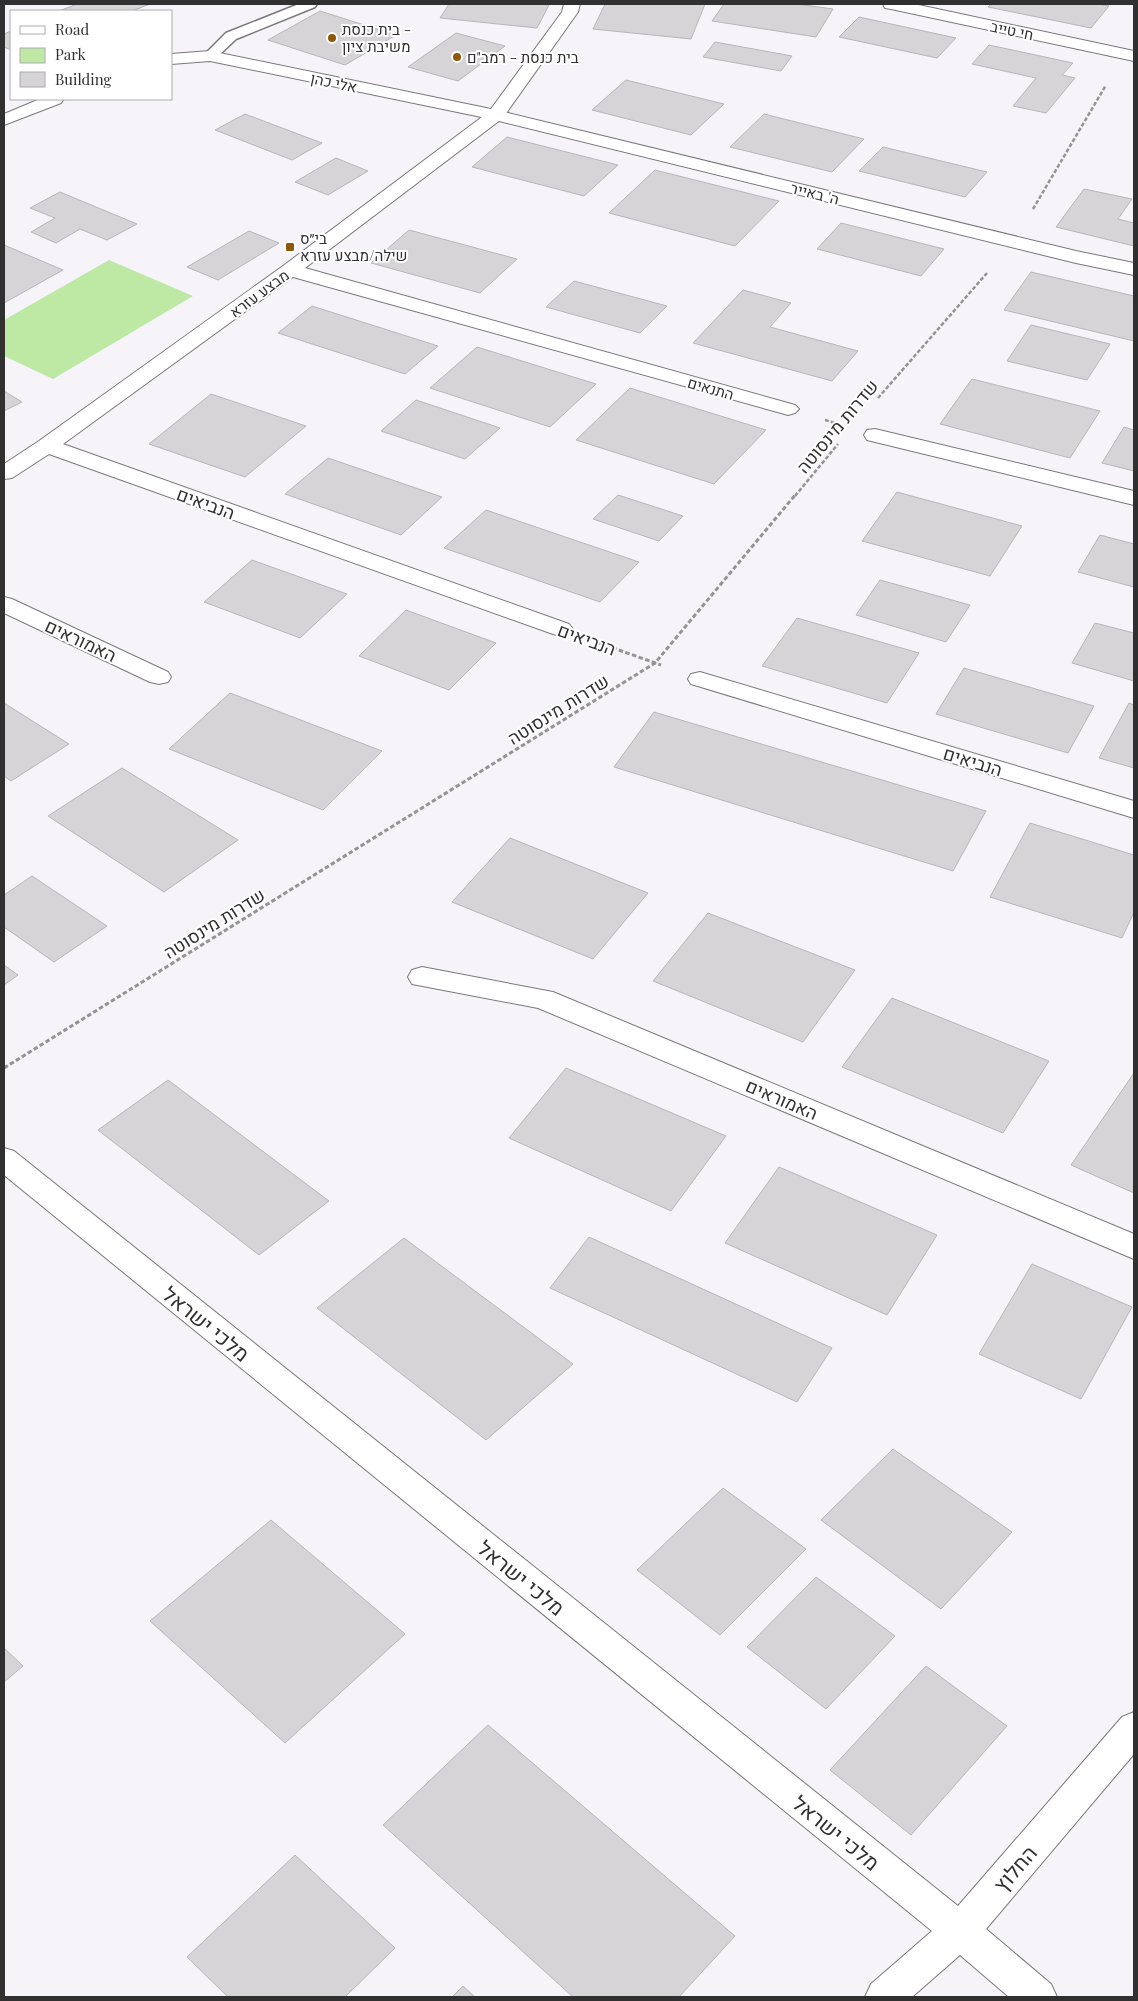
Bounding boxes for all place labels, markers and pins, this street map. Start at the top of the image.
place label: בית כנסת - משיבת ציון [342,19,411,56]
marker: בית כנסת - משיבת ציון [326,32,338,44]
place label: בית כנסת - רמב"ם [467,47,579,67]
marker: בית כנסת - רמב"ם [451,51,463,63]
place label: בי״ס שילה/מבצע עזרא [300,228,408,265]
marker: בי״ס שילה/מבצע עזרא [284,241,296,253]

